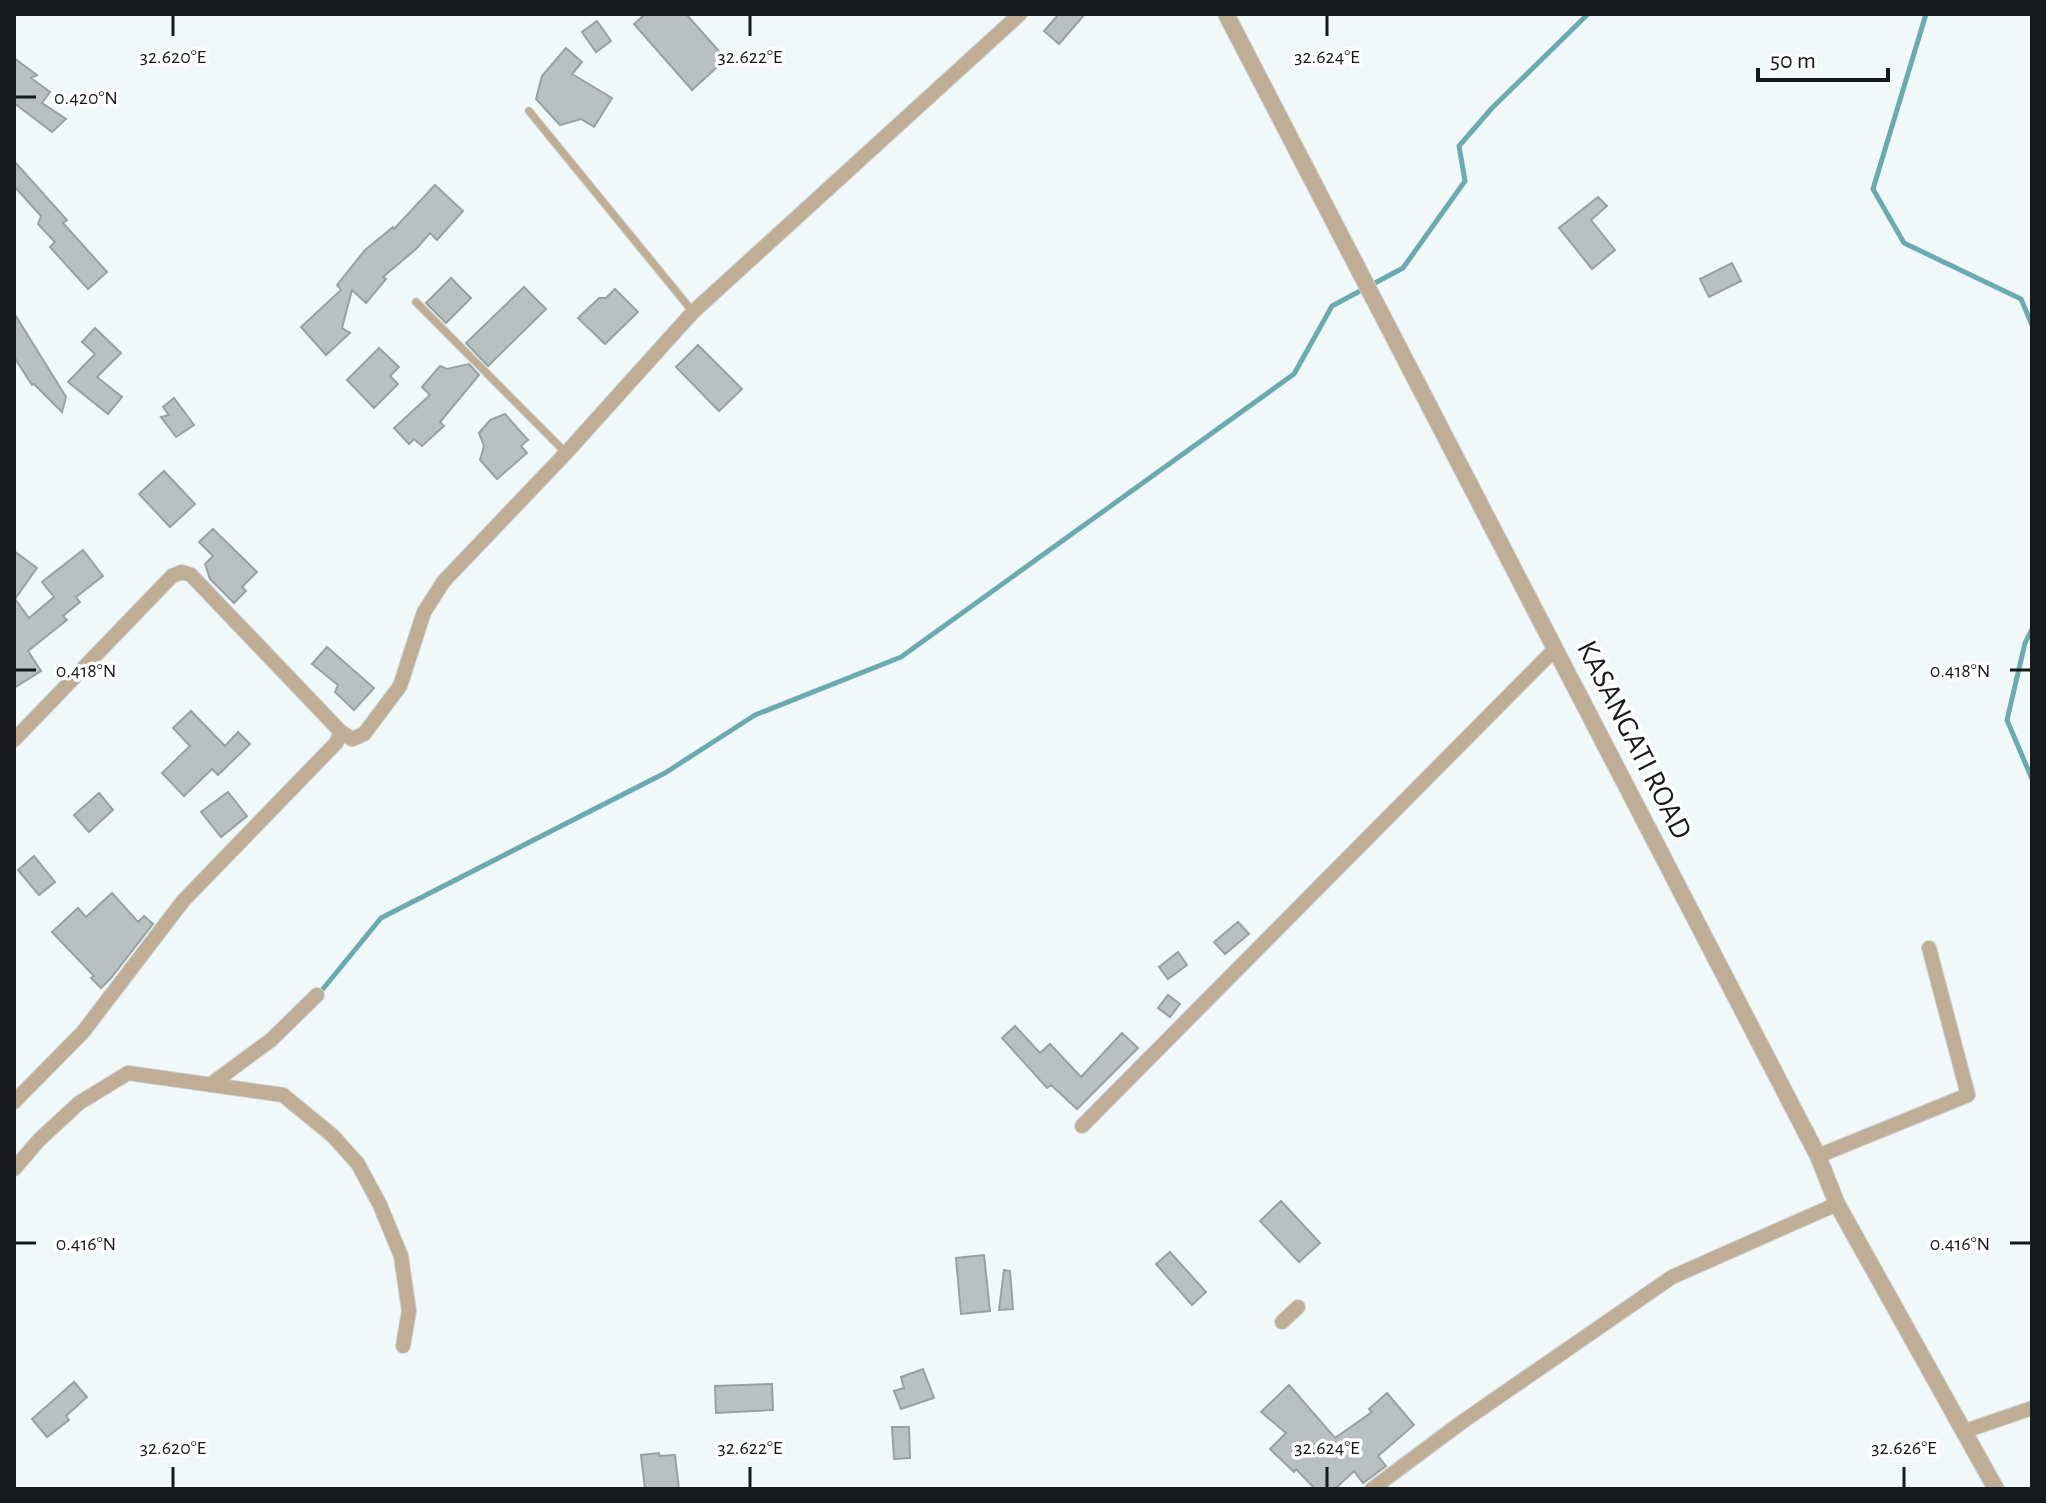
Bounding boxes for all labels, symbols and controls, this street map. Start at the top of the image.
scale bar [1758,32,1888,82]
text: 32.620°E [140,47,207,67]
text: 32.622°E [717,47,783,67]
text: 32.624°E [1294,47,1360,67]
text: 50 m [1770,49,1816,73]
text: 0.420°N [54,88,118,108]
street label: KASANGATI ROAD [1571,636,1697,844]
text: 0.418°N [56,661,116,681]
text: 0.418°N [1930,661,1990,681]
text: 0.416°N [56,1234,116,1254]
text: 0.416°N [1930,1234,1990,1254]
text: 32.620°E [140,1438,207,1458]
text: 32.622°E [717,1438,783,1458]
text: 32.624°E [1294,1438,1360,1458]
text: 32.626°E [1871,1438,1937,1458]

